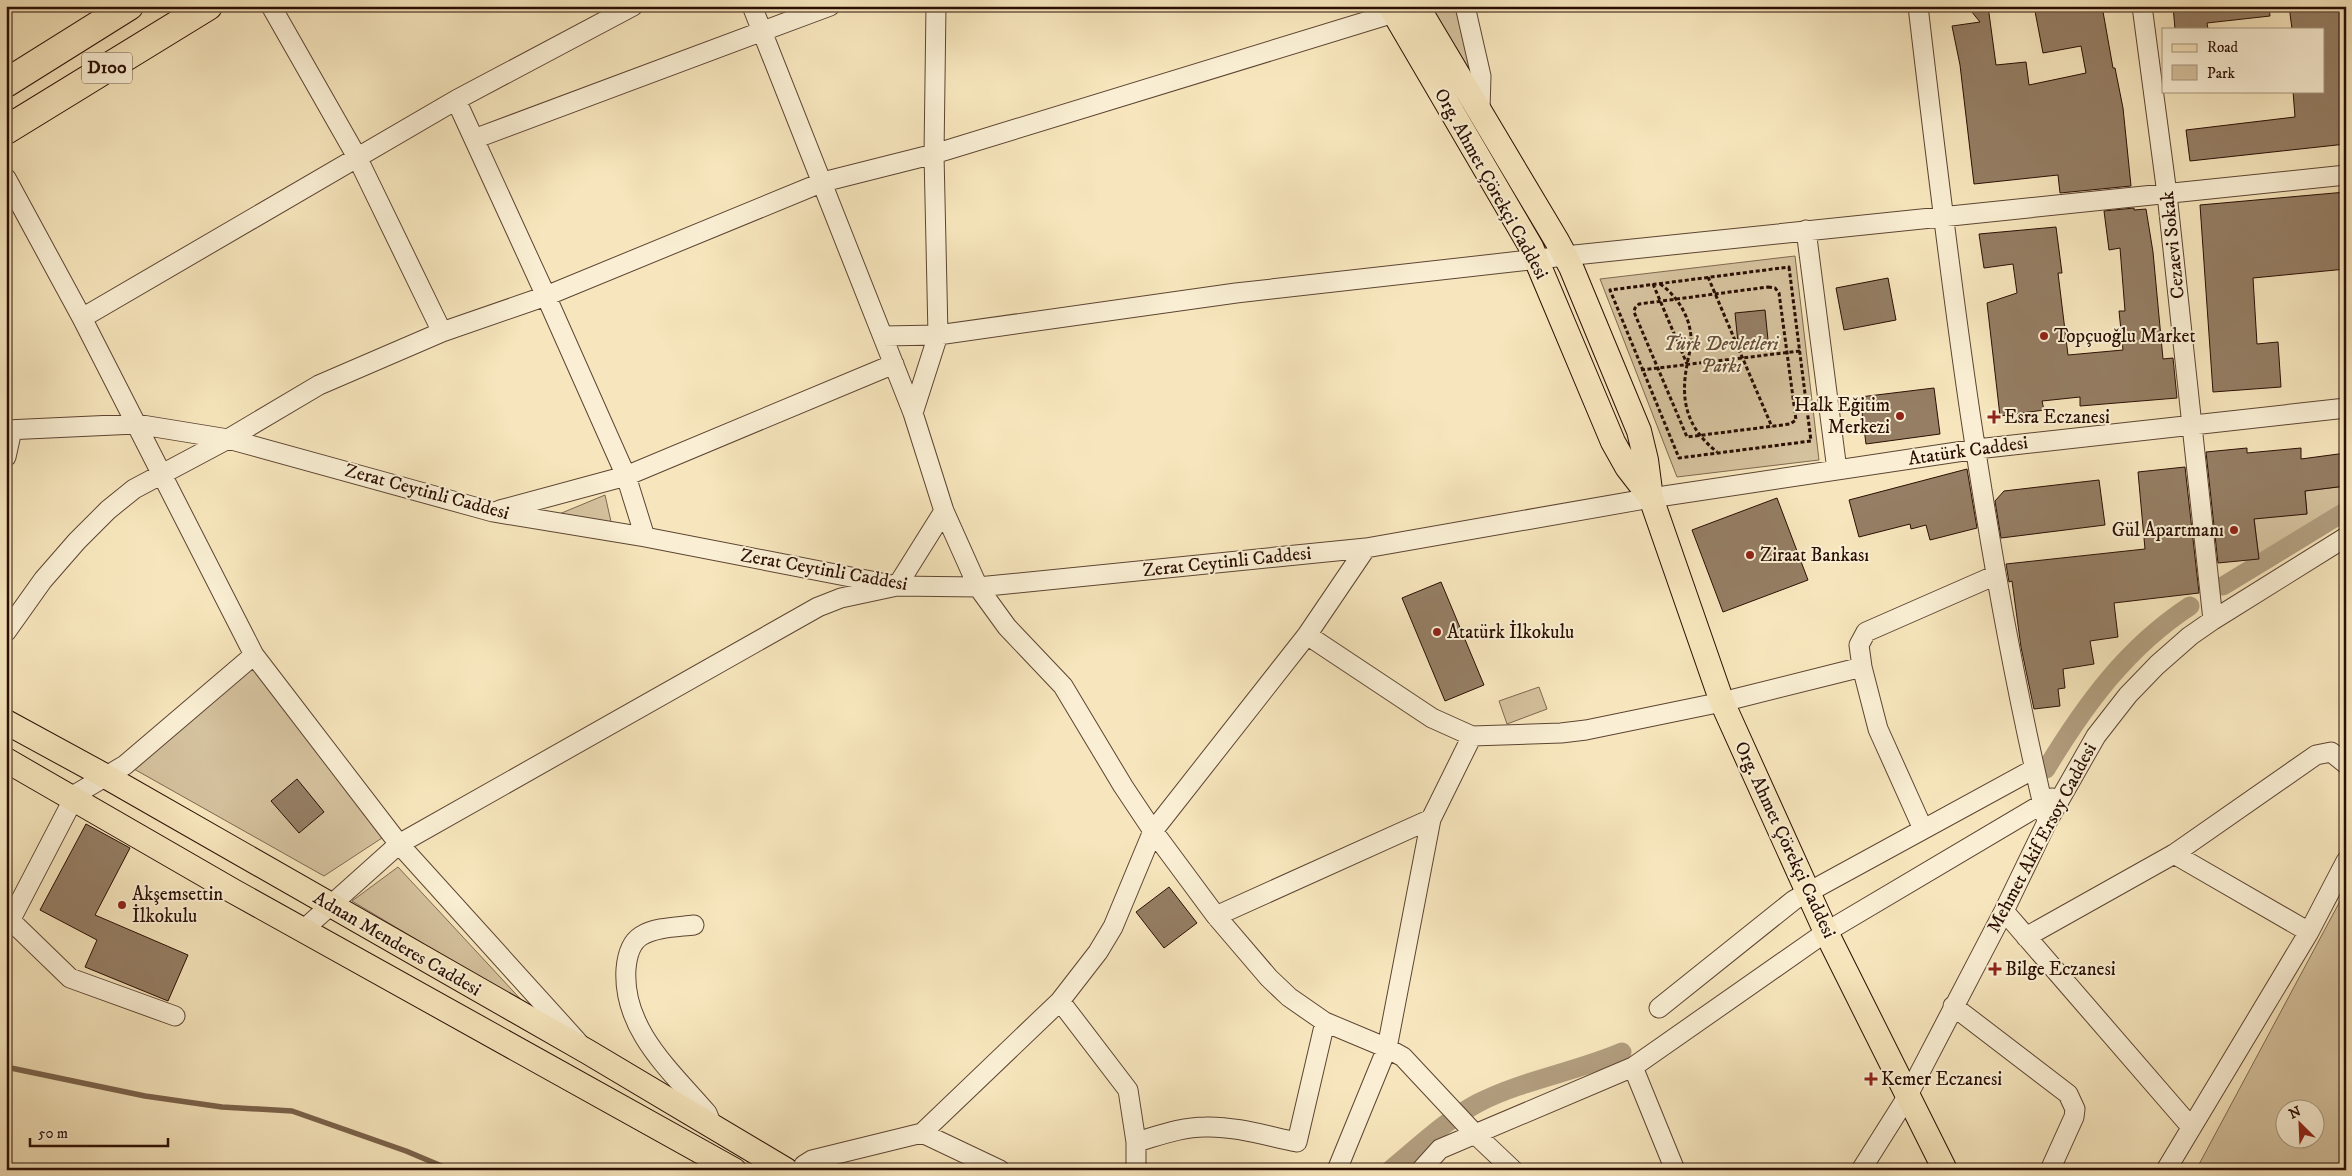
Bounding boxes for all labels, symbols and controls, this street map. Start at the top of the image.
legend [2162,28,2324,92]
text: Road [2207,38,2239,57]
road number: D100 [82,52,132,84]
text: Park [2207,64,2236,83]
street label: Org. Ahmet Çörekçi Caddesi [1429,85,1553,283]
street label: Cezaevi Sokak [2156,189,2190,300]
place label: Topçuoğlu Market [2054,325,2196,348]
marker: Topçuoğlu Market [2038,330,2050,342]
park label: Türk Devletleri Parkı [1664,333,1779,378]
place label: Halk Eğitim Merkezi [1794,394,1890,439]
place label: Esra Eczanesi [2004,406,2110,429]
marker: Halk Eğitim Merkezi [1894,410,1906,422]
marker: Esra Eczanesi [1988,411,2000,423]
street label: Atatürk Caddesi [1907,431,2029,471]
street label: Zerat Ceytinli Caddesi [342,459,512,525]
place label: Gül Apartmanı [2112,519,2224,542]
marker: Gül Apartmanı [2228,524,2240,536]
street label: Zerat Ceytinli Caddesi [1142,542,1312,582]
street label: Zerat Ceytinli Caddesi [739,544,909,596]
place label: Ziraat Bankası [1760,544,1869,567]
marker: Ziraat Bankası [1744,549,1756,561]
place label: Atatürk İlkokulu [1447,620,1574,644]
marker: Atatürk İlkokulu [1431,626,1443,638]
street label: Org. Ahmet Çörekçi Caddesi [1729,738,1841,942]
street label: Mehmet Akif Ersoy Caddesi [1982,739,2102,937]
place label: Akşemsettin İlkokulu [132,883,223,928]
street label: Adnan Menderes Caddesi [309,887,485,1001]
marker: Akşemsettin İlkokulu [116,899,128,911]
place label: Bilge Eczanesi [2005,958,2116,981]
marker: Bilge Eczanesi [1989,963,2001,975]
place label: Kemer Eczanesi [1881,1068,2002,1091]
marker: Kemer Eczanesi [1865,1073,1877,1085]
north arrow [2274,1098,2324,1148]
text: N [2286,1102,2304,1124]
scale bar [30,1116,168,1148]
text: 50 m [38,1124,68,1143]

